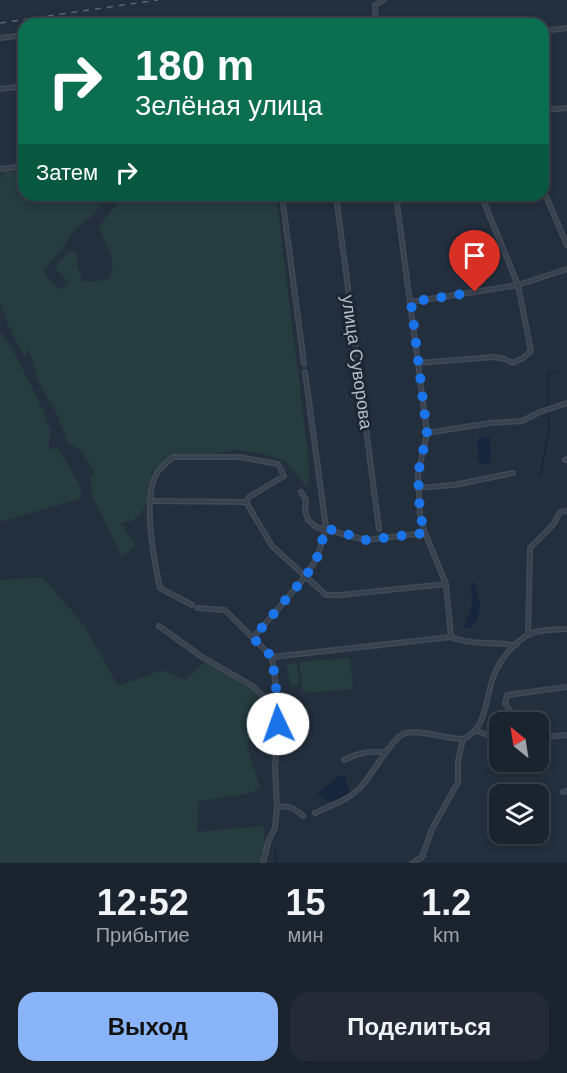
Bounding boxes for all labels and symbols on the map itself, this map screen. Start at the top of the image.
pin [449,230,500,292]
street label: улица Суворова [338,294,376,431]
position arrow [246,692,310,756]
north arrow [489,712,549,772]

